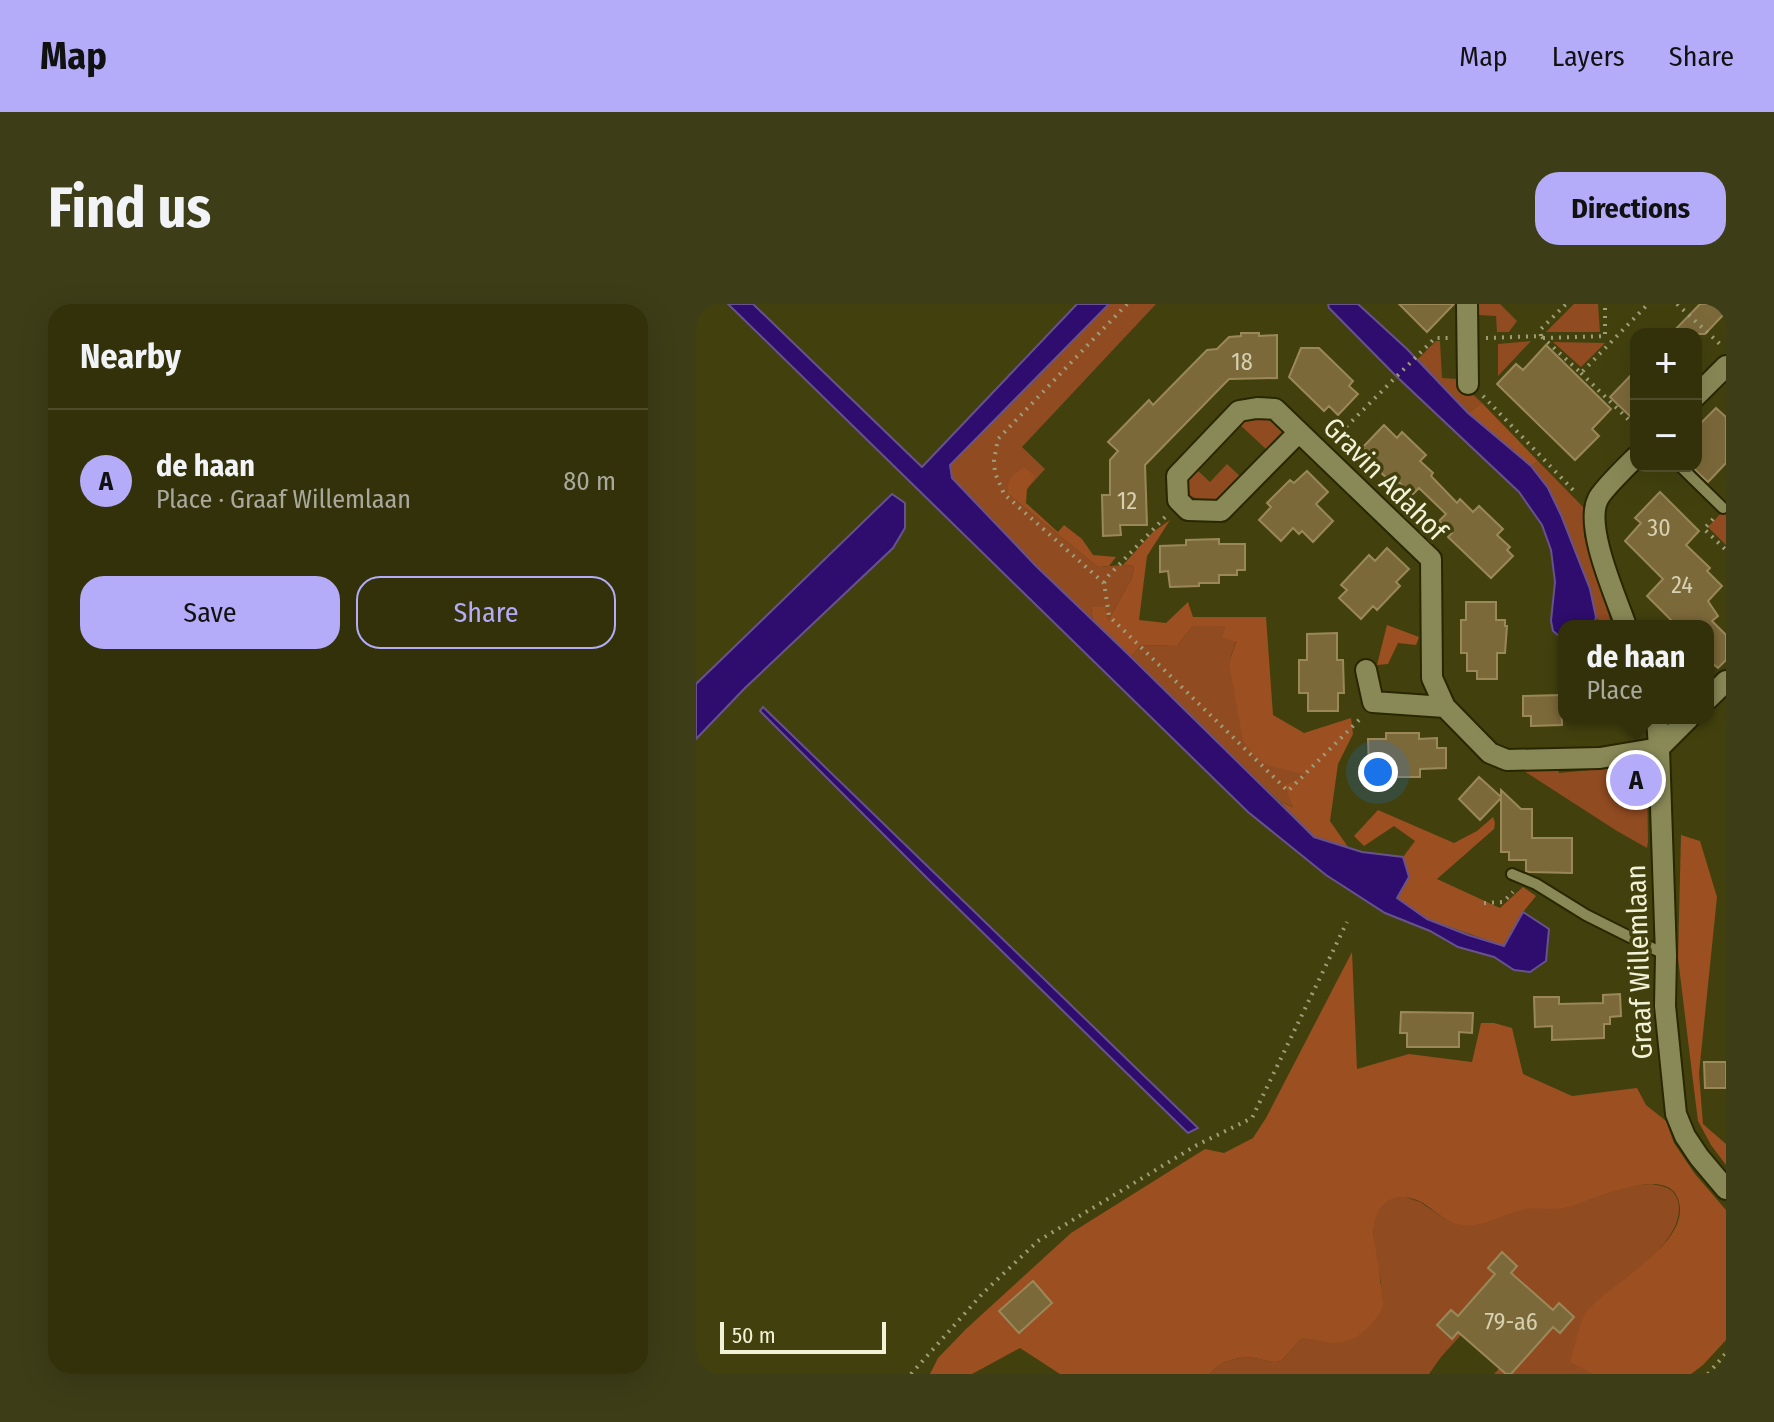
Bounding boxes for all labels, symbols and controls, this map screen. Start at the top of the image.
text: Map [40,33,107,79]
text: Map [1459,40,1508,73]
text: Layers [1552,40,1625,73]
text: Share [1669,40,1734,73]
button: Directions [1535,172,1726,245]
text: Find us [48,175,211,242]
map controls [1630,328,1702,472]
button: + [1630,328,1702,400]
text: Nearby [80,336,181,377]
house number: 18 [1231,348,1253,376]
button: − [1630,400,1702,472]
street label: Gravin Adahof [1317,411,1455,549]
text: de haan [156,448,255,484]
text: A [99,466,113,497]
text: 80 m [563,466,616,497]
text: Place · Graaf Willemlaan [156,484,411,515]
house number: 12 [1117,487,1137,515]
house number: 30 [1647,514,1671,542]
house number: 24 [1671,571,1693,599]
button: Save [80,576,340,649]
button: Share [356,576,616,649]
popup [1558,620,1714,724]
text: de haan [1587,639,1685,675]
text: Place [1587,675,1643,706]
pin: A [1610,750,1662,810]
your location [1358,752,1398,792]
street label: Graaf Willemlaan [1619,864,1659,1060]
house number: 79-a6 [1484,1308,1538,1336]
scale bar [720,1318,886,1354]
text: 50 m [732,1322,776,1349]

